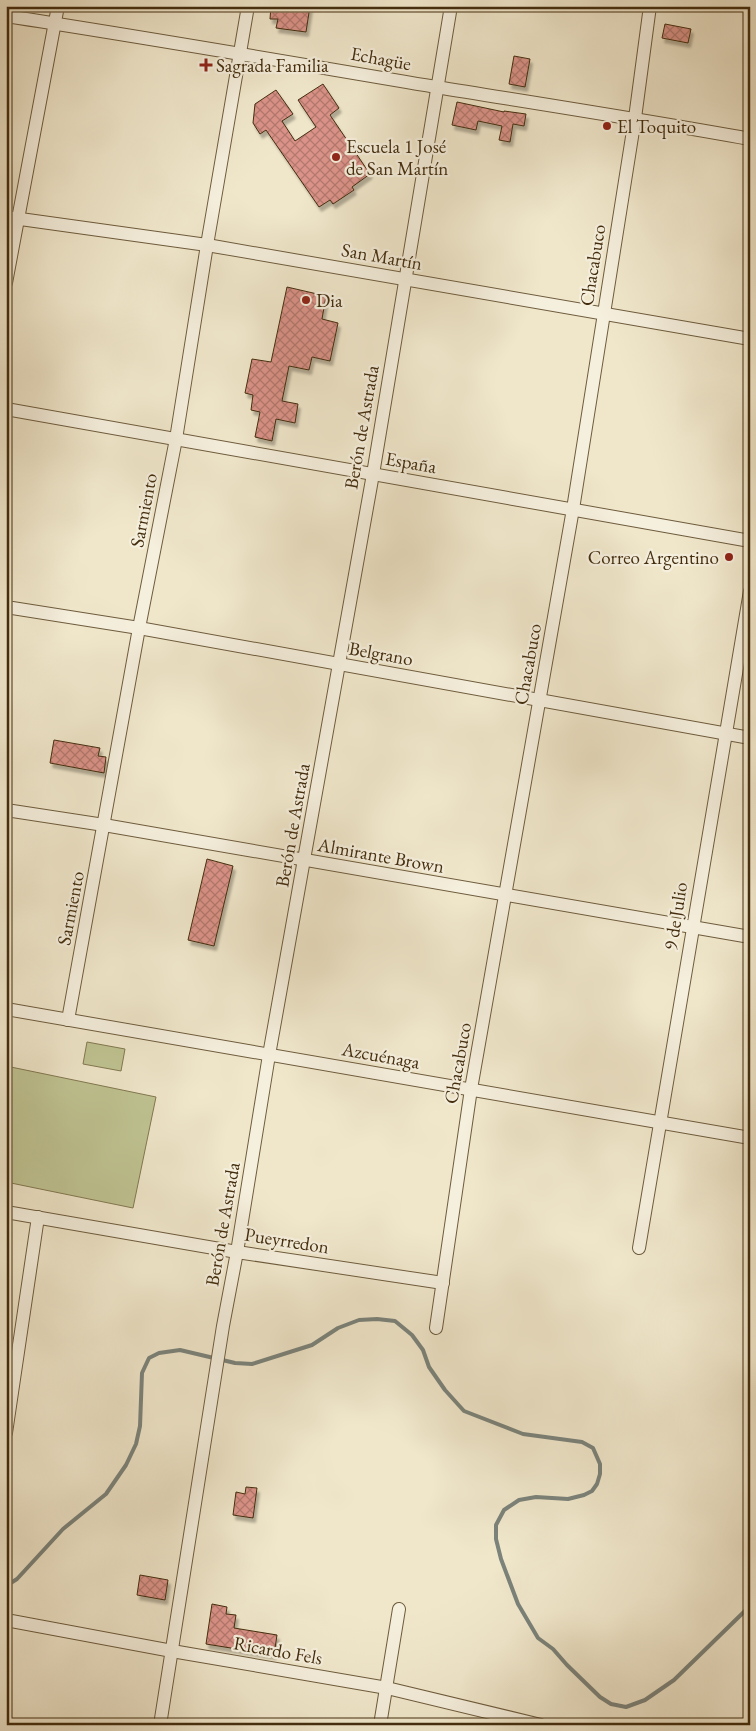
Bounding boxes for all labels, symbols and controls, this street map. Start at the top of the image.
street label: Echagüe [349,41,413,76]
place label: Sagrada Familia [216,53,329,78]
marker: Sagrada Familia [200,59,212,71]
place label: El Toquito [617,114,696,139]
marker: El Toquito [601,120,613,132]
place label: Escuela 1 José de San Martín [346,134,448,181]
marker: Escuela 1 José de San Martín [330,151,342,163]
street label: Chacabuco [574,222,611,308]
street label: San Martín [340,237,424,276]
place label: Dia [316,288,343,313]
marker: Dia [300,294,312,306]
street label: Berón de Astrada [338,363,385,491]
street label: España [383,446,439,479]
street label: Sarmiento [124,471,163,549]
place label: Correo Argentino [588,545,719,570]
marker: Correo Argentino [723,551,735,563]
street label: Chacabuco [508,621,547,707]
street label: Belgrano [347,636,415,671]
street label: Berón de Astrada [269,761,316,889]
street label: Almirante Brown [315,832,446,879]
street label: Sarmiento [51,869,90,947]
street label: 9 de Julio [658,880,693,952]
street label: Chacabuco [438,1020,477,1106]
street label: Azcuénaga [339,1036,422,1075]
street label: Berón de Astrada [199,1160,246,1288]
street label: Pueyrredon [243,1221,331,1260]
street label: Ricardo Fels [232,1630,324,1671]

